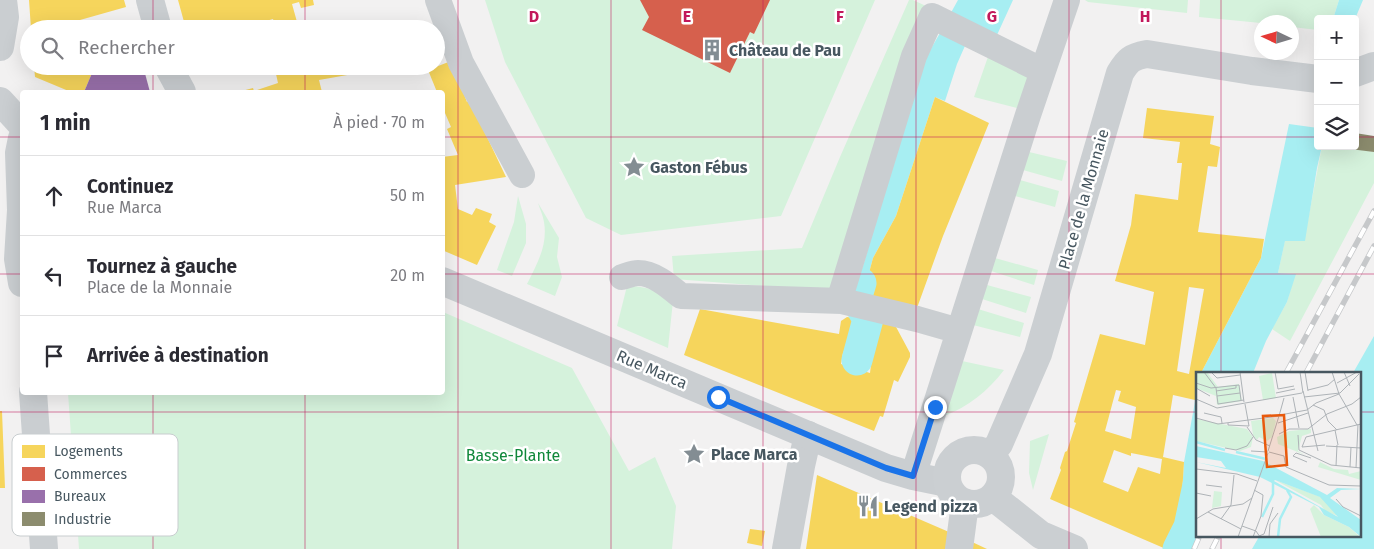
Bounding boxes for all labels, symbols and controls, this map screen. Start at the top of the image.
text: D [529,7,539,26]
text: E [683,7,691,26]
text: F [836,7,844,26]
text: G [987,7,997,26]
text: H [1140,7,1150,26]
north arrow [1254,15,1299,60]
map controls [1314,15,1359,150]
button: + [1314,15,1359,60]
search box [20,20,445,75]
icon: search [38,34,66,62]
text: Rechercher [78,36,175,59]
building icon: Château de Pau [699,37,725,63]
place label: Château de Pau [729,41,841,60]
button: − [1314,60,1359,105]
button: layers [1314,105,1359,150]
text: 1 min [40,110,91,136]
text: À pied · 70 m [333,113,425,132]
street label: Place de la Monnaie [1054,127,1113,272]
place icon: Gaston Fébus [621,154,647,180]
place label: Gaston Fébus [650,158,748,177]
text: Continuez [87,175,173,198]
icon: ahead [40,182,68,210]
text: 50 m [390,186,425,205]
text: Rue Marca [87,198,162,217]
text: Tournez à gauche [87,255,237,278]
icon: left [40,262,68,290]
text: 20 m [390,266,425,285]
text: Place de la Monnaie [87,278,232,297]
icon: arrive [40,342,68,370]
text: Arrivée à destination [87,344,269,367]
street label: Rue Marca [614,346,690,393]
inset map [1196,372,1362,536]
route start [707,386,730,409]
route end [924,396,947,419]
legend [12,434,178,536]
place icon: Place Marca [681,441,707,467]
text: Logements [54,443,123,460]
place label: Place Marca [711,445,798,464]
park label: Basse-Plante [466,446,560,465]
text: Commerces [54,466,127,483]
text: Bureaux [54,488,106,505]
restaurant icon: Legend pizza [855,493,881,519]
place label: Legend pizza [884,497,978,516]
text: Industrie [54,511,111,528]

